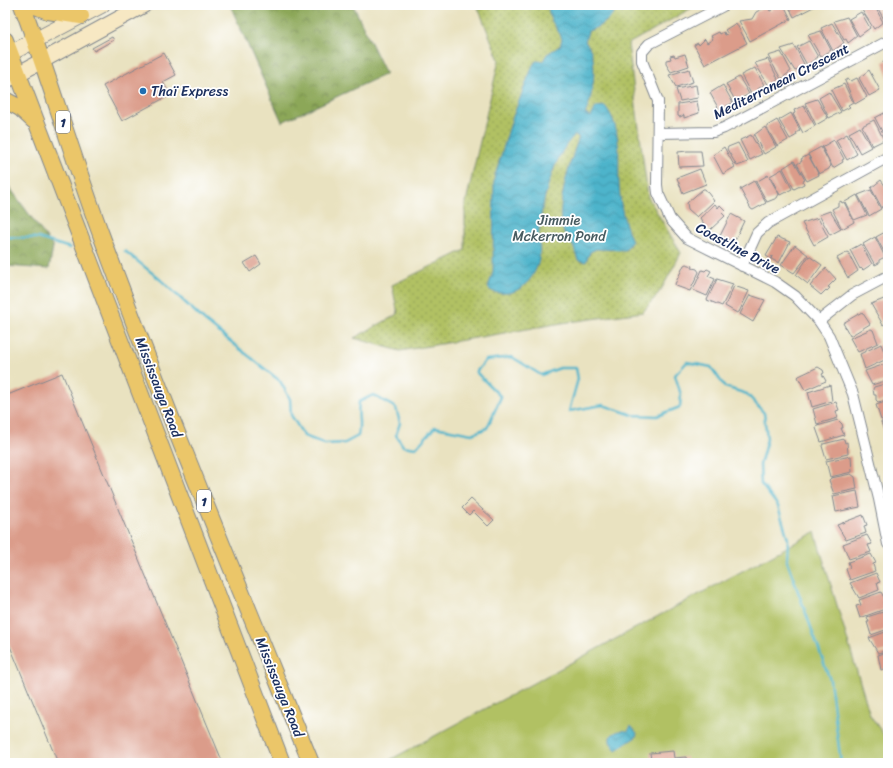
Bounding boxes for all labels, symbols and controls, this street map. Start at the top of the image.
street label: Mediterranean Crescent [709,36,854,127]
place label: Thaï Express [151,79,228,104]
marker: Thaï Express [138,86,148,96]
road number: 1 [56,111,70,133]
park label: Jimmie Mckerron Pond [512,208,607,249]
street label: Coastline Drive [691,216,785,281]
street label: Mississauga Road [128,333,190,443]
road number: 1 [197,490,211,512]
street label: Mississauga Road [248,633,312,743]

